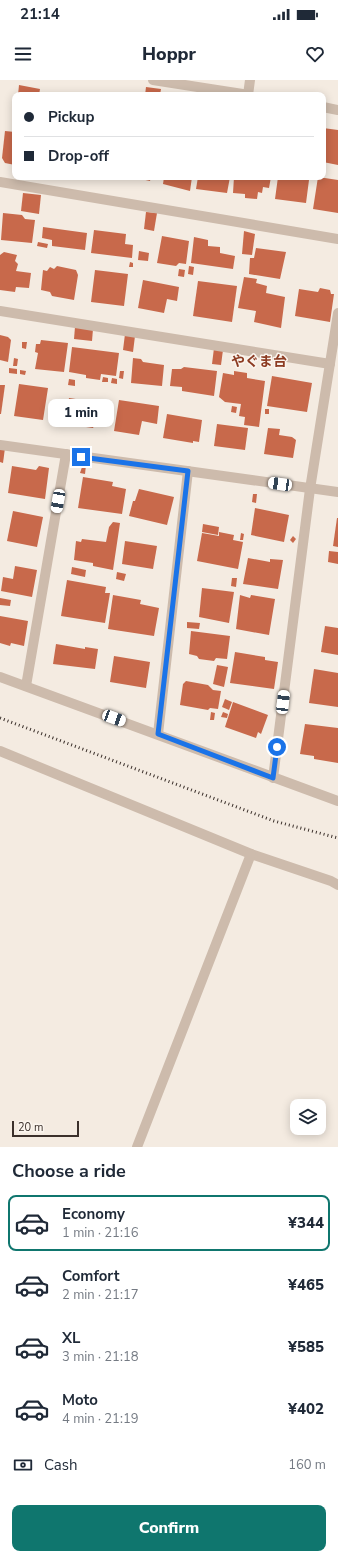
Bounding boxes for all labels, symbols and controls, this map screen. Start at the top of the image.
text: 21:14 [20,4,60,24]
text: Hoppr [142,42,196,66]
icon: menu [12,43,34,65]
icon: heart [304,43,326,65]
text: Pickup [48,107,94,127]
text: Drop-off [48,146,109,166]
district label: やぐま台 [231,352,287,371]
callout: 1 min [48,399,114,427]
text: 1 min [64,404,98,422]
route end [72,448,90,466]
car [267,476,293,492]
car [50,488,66,514]
car [276,689,290,715]
car [101,708,127,728]
route start [268,738,286,756]
map controls [290,1099,326,1135]
button: layers [290,1099,326,1135]
scale bar [12,1119,79,1138]
text: 20 m [18,1120,43,1135]
text: Choose a ride [12,1159,126,1183]
text: Economy [62,1204,125,1224]
icon: car [14,1205,50,1241]
text: ¥344 [288,1213,324,1233]
text: 1 min · 21:16 [62,1224,138,1242]
text: Comfort [62,1266,119,1286]
icon: car [14,1267,50,1303]
text: ¥465 [288,1275,324,1295]
text: 2 min · 21:17 [62,1286,138,1304]
text: XL [62,1328,81,1348]
icon: car [14,1329,50,1365]
text: ¥585 [288,1337,324,1357]
text: 3 min · 21:18 [62,1348,138,1366]
text: Moto [62,1390,98,1410]
icon: car [14,1391,50,1427]
text: ¥402 [288,1399,324,1419]
text: 4 min · 21:19 [62,1410,138,1428]
icon: cash [12,1454,34,1476]
text: Cash [44,1455,78,1475]
text: 160 m [288,1456,326,1474]
button: Confirm [12,1505,326,1551]

